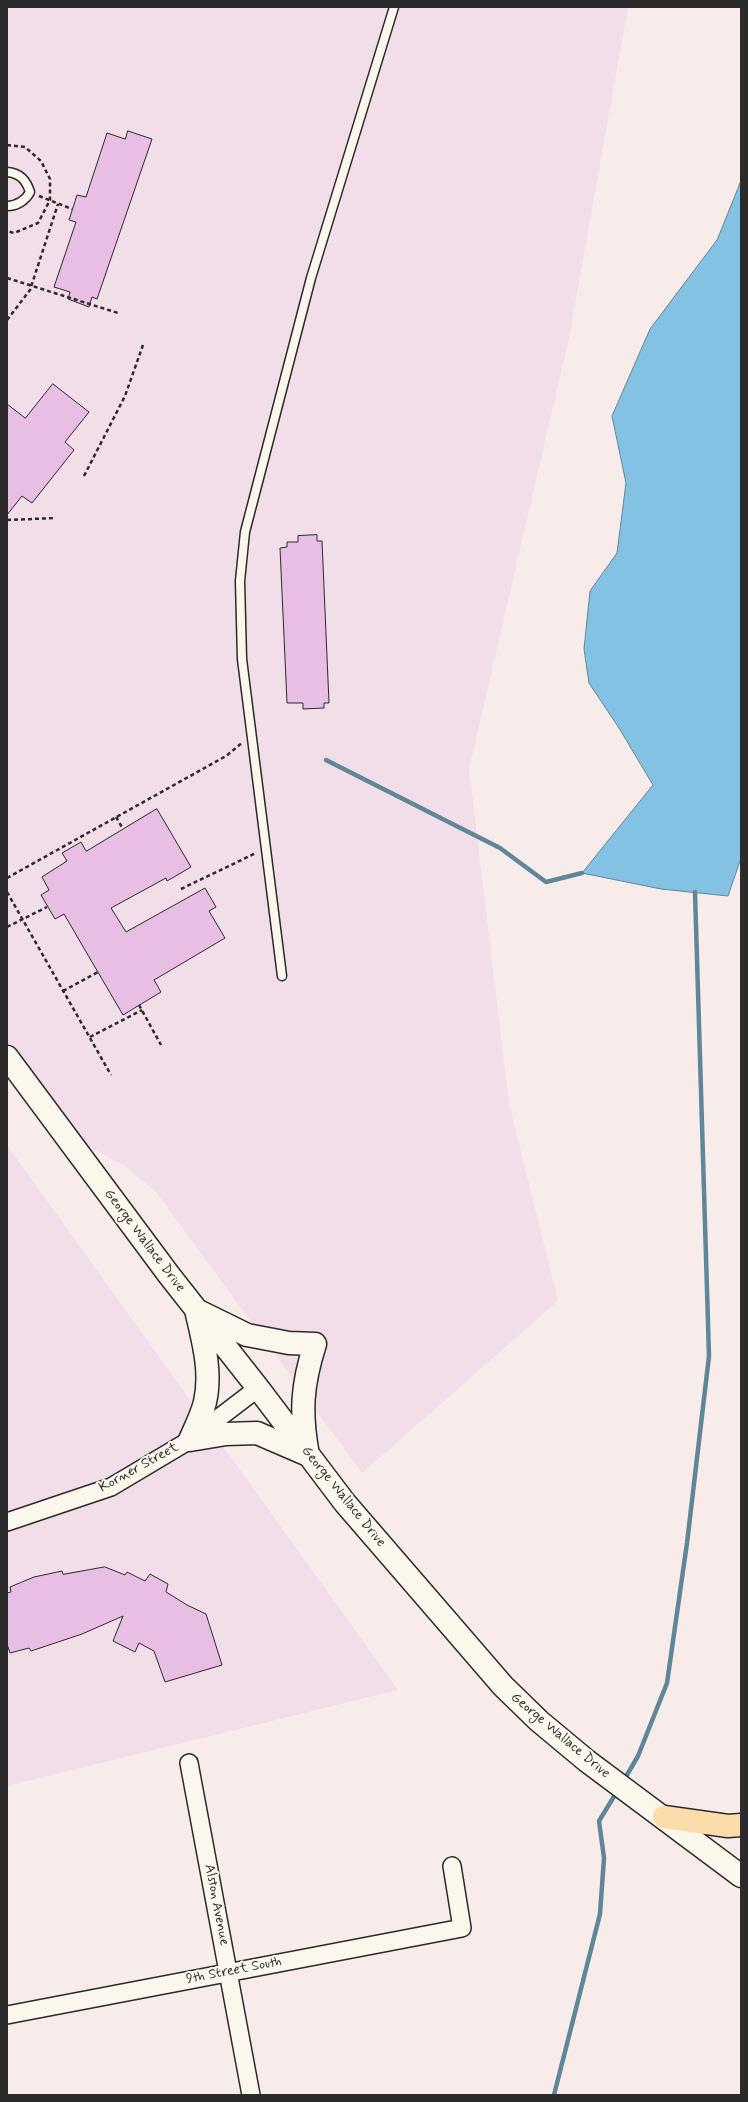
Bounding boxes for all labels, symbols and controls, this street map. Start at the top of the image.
street label: George Wallace Drive [100,1186,188,1296]
street label: Korner Street [96,1439,182,1497]
street label: George Wallace Drive [297,1443,389,1551]
street label: George Wallace Drive [507,1689,613,1783]
street label: Alston Avenue [200,1863,232,1947]
street label: 9th Street South [185,1954,283,1988]

